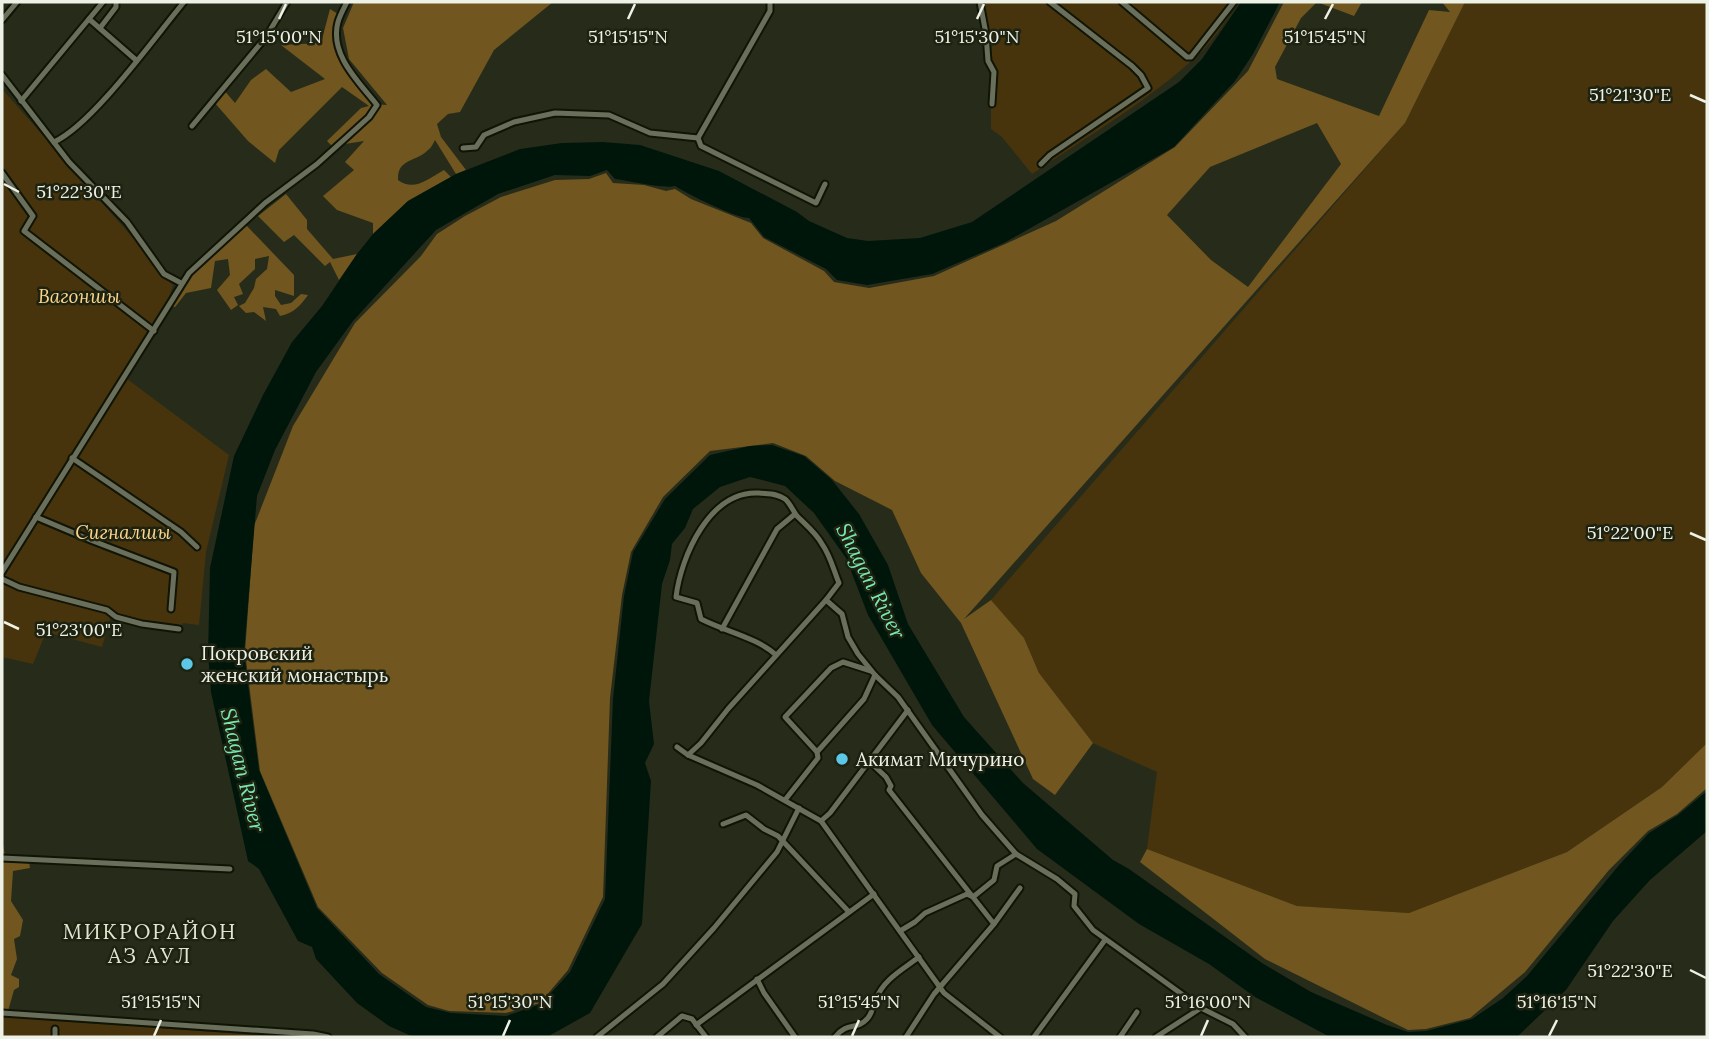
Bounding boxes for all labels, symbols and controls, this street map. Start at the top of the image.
text: 51°15'00"N [236,25,322,48]
text: 51°15'15"N [588,25,668,48]
text: 51°15'30"N [935,25,1019,48]
text: 51°15'45"N [1284,25,1366,48]
text: 51°21'30"E [1589,83,1671,106]
text: 51°22'30"E [36,180,122,203]
park label: Вагоншы [38,284,120,308]
water label: Shagan River [830,518,912,644]
park label: Сигналшы [75,520,171,544]
text: 51°22'00"E [1587,521,1673,544]
text: 51°23'00"E [36,618,122,641]
place label: Покровский женский монастырь [201,641,388,687]
marker: Покровский женский монастырь [179,656,195,672]
water label: Shagan River [215,705,272,835]
place label: Акимат Мичурино [855,747,1024,771]
marker: Акимат Мичурино [834,751,850,767]
district label: МИКРОРАЙОН АЗ АУЛ [63,918,237,969]
text: 51°22'30"E [1587,959,1673,982]
text: 51°15'15"N [121,990,201,1013]
text: 51°15'30"N [468,990,552,1013]
text: 51°15'45"N [818,990,900,1013]
text: 51°16'00"N [1165,990,1251,1013]
text: 51°16'15"N [1517,990,1597,1013]

